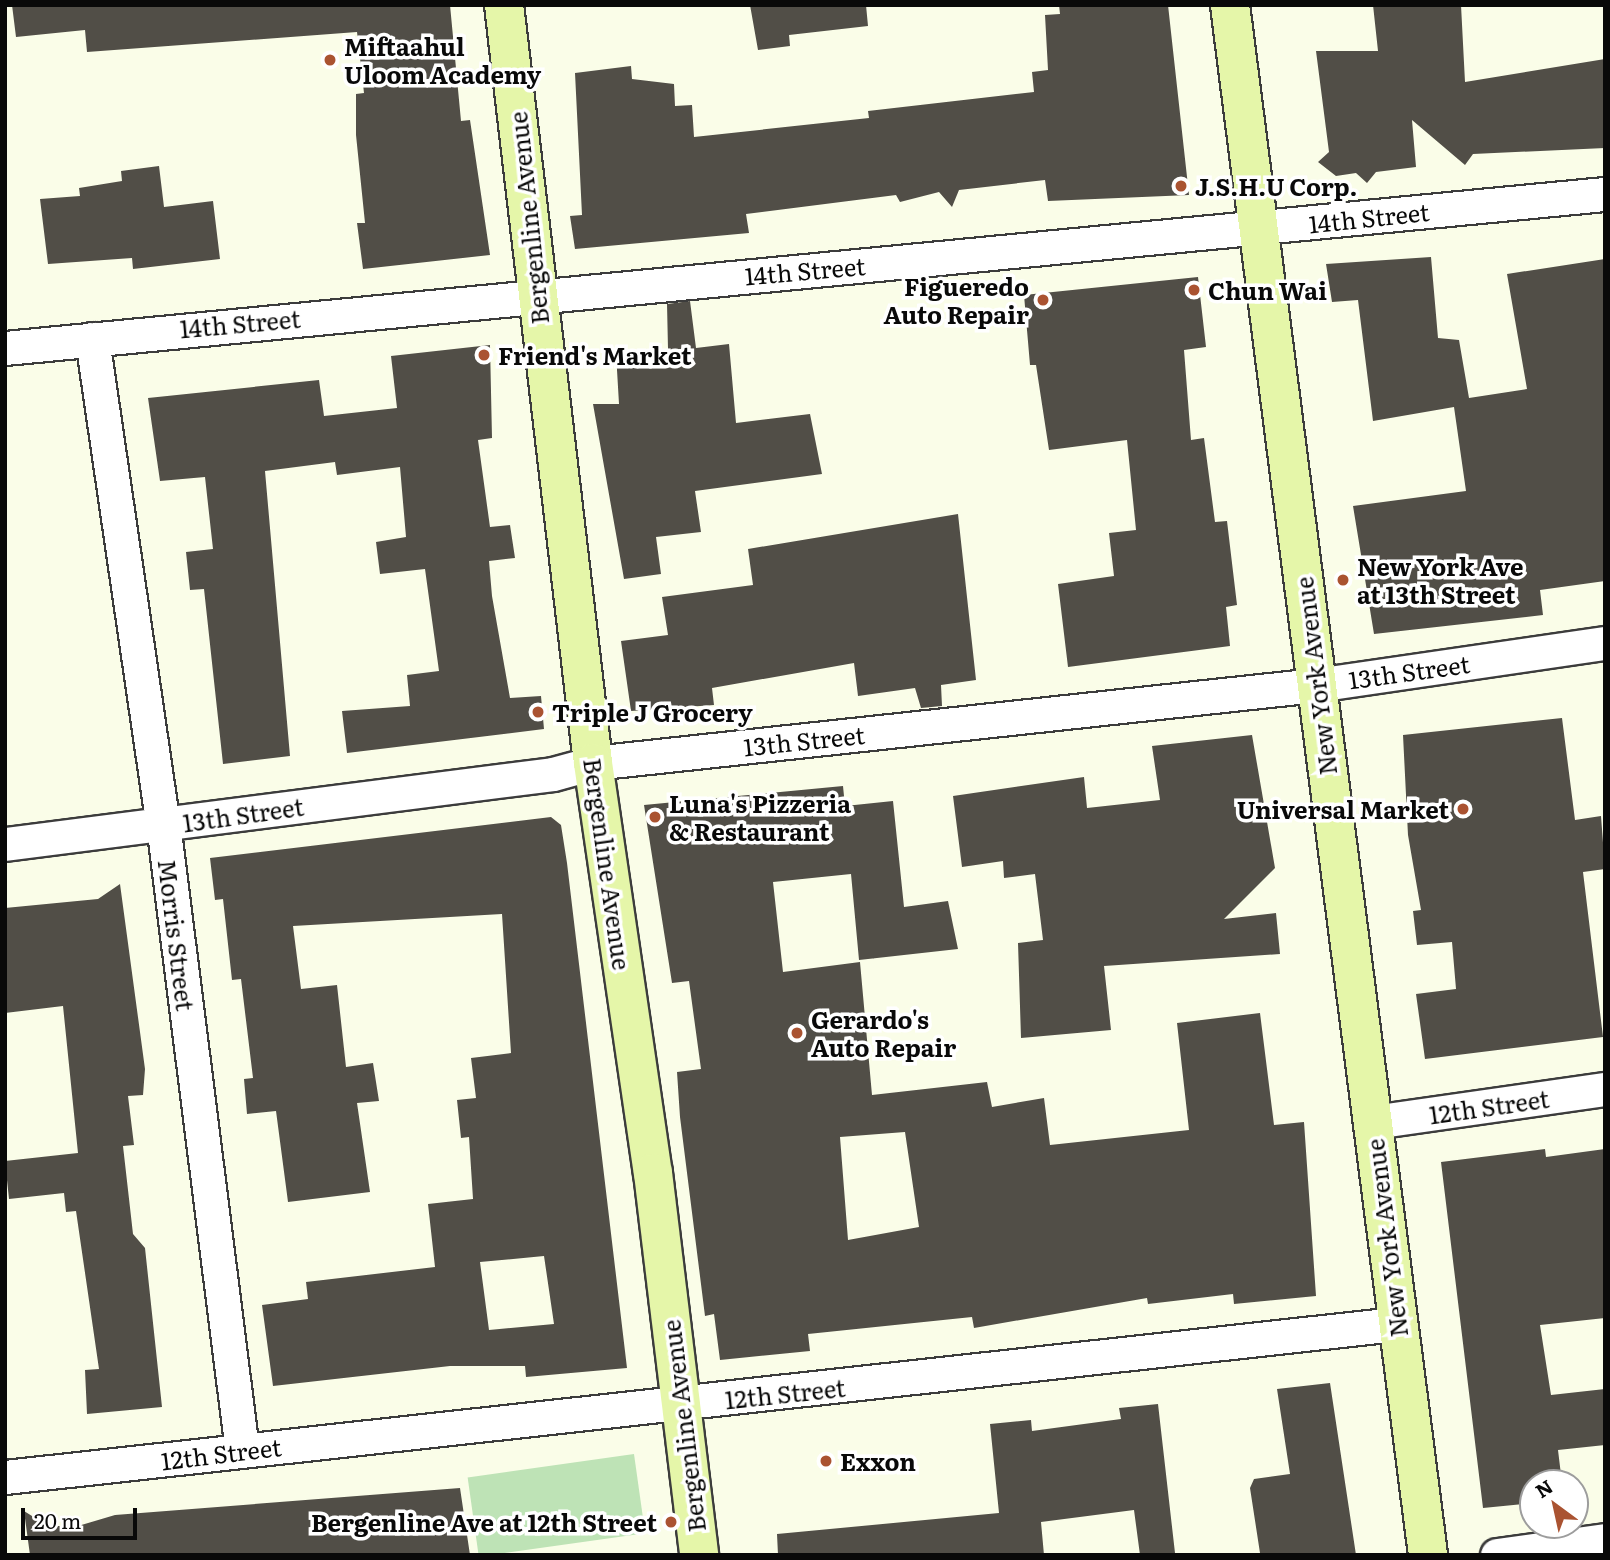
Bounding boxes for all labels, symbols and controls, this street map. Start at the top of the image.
place label: Miftaahul Uloom Academy [344,32,541,88]
marker: Miftaahul Uloom Academy [322,52,338,68]
street label: Bergenline Avenue [503,110,553,326]
place label: J.S.H.U Corp. [1195,172,1357,200]
marker: J.S.H.U Corp. [1173,178,1189,194]
street label: 14th Street [1307,196,1431,238]
street label: 14th Street [743,250,867,290]
place label: Figueredo Auto Repair [884,272,1029,328]
place label: Chun Wai [1208,276,1327,304]
marker: Chun Wai [1186,282,1202,298]
marker: Figueredo Auto Repair [1035,292,1051,308]
street label: 14th Street [178,303,302,343]
place label: Friend's Market [498,341,692,369]
marker: Friend's Market [476,347,492,363]
place label: New York Ave at 13th Street [1357,552,1523,608]
marker: New York Ave at 13th Street [1335,572,1351,588]
street label: New York Avenue [1289,575,1341,777]
street label: 13th Street [1347,648,1471,694]
place label: Triple J Grocery [552,698,753,726]
marker: Triple J Grocery [530,704,546,720]
street label: 13th Street [742,719,866,761]
street label: Bergenline Avenue [579,756,637,972]
place label: Luna's Pizzeria & Restaurant [669,789,851,845]
street label: 13th Street [181,791,305,837]
place label: Universal Market [1237,795,1449,823]
marker: Universal Market [1455,801,1471,817]
marker: Luna's Pizzeria & Restaurant [647,809,663,825]
street label: Morris Street [153,858,201,1012]
place label: Gerardo's Auto Repair [811,1005,956,1061]
marker: Gerardo's Auto Repair [789,1025,805,1041]
street label: 12th Street [1427,1083,1551,1129]
street label: New York Avenue [1360,1137,1412,1339]
street label: Bergenline Avenue [656,1318,710,1534]
street label: 12th Street [723,1372,847,1414]
street label: 12th Street [159,1431,283,1475]
place label: Exxon [840,1447,916,1475]
marker: Exxon [818,1453,834,1469]
north arrow [1519,1469,1589,1539]
text: N [1529,1472,1558,1504]
scale bar [24,1494,140,1538]
text: 20 m [34,1504,81,1535]
place label: Bergenline Ave at 12th Street [311,1508,657,1536]
marker: Bergenline Ave at 12th Street [663,1514,679,1530]

